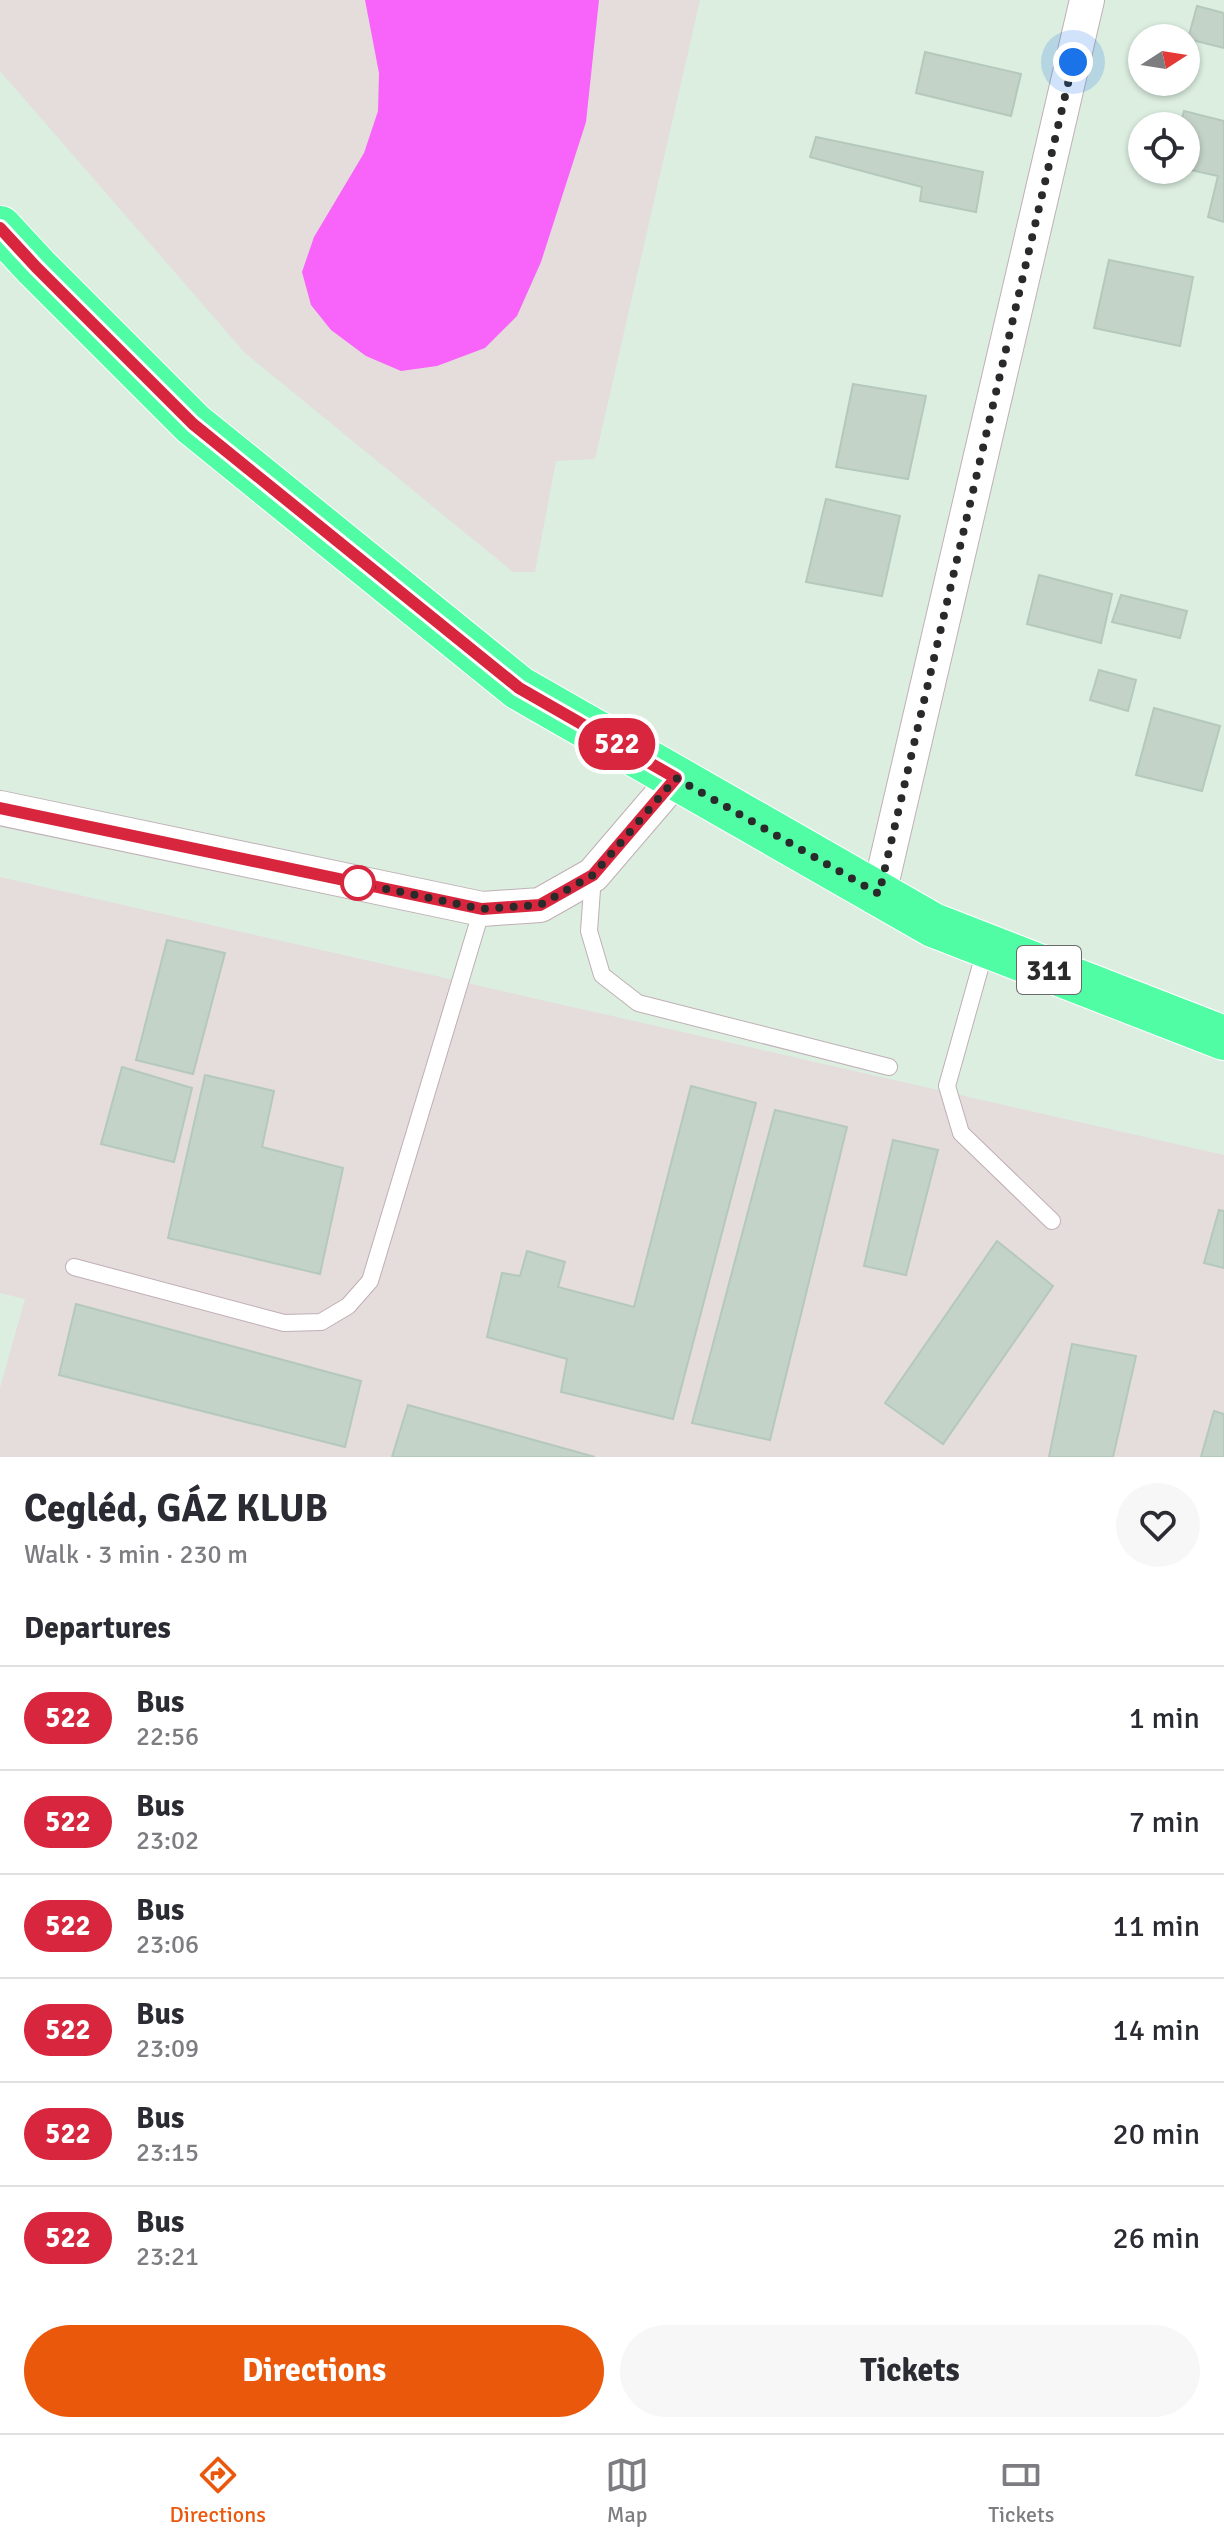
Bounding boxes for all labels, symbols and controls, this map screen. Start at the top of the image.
north arrow [1128,24,1200,96]
map controls [1128,24,1200,184]
your location [1053,42,1093,82]
button: locate [1128,112,1200,184]
line badge: 522 [571,718,663,770]
text: 522 [594,727,640,761]
unlabelled marker [341,866,375,900]
road number: 311 [1017,946,1081,994]
button: heart [1116,1483,1200,1567]
text: Cegléd, GÁZ KLUB [24,1485,328,1532]
text: Walk · 3 min · 230 m [24,1539,248,1571]
text: Departures [24,1610,171,1647]
text: Bus [136,1684,184,1721]
text: 1 min [1129,1700,1200,1737]
text: 522 [45,1701,91,1735]
text: 22:56 [136,1721,199,1753]
text: Bus [136,1788,184,1825]
text: 7 min [1129,1804,1200,1841]
text: 522 [45,1805,91,1839]
text: 23:02 [136,1825,199,1857]
text: Bus [136,1892,184,1929]
text: 11 min [1113,1908,1200,1945]
text: 522 [45,1909,91,1943]
text: 23:06 [136,1929,199,1961]
text: Bus [136,1996,184,2033]
text: 14 min [1113,2012,1200,2049]
text: 522 [45,2013,91,2047]
text: 23:09 [136,2033,199,2065]
text: Bus [136,2100,184,2137]
text: 20 min [1113,2116,1200,2153]
text: 522 [45,2117,91,2151]
text: 23:15 [136,2137,199,2169]
text: Bus [136,2204,184,2241]
text: 26 min [1113,2220,1200,2257]
text: 522 [45,2221,91,2255]
text: 23:21 [136,2241,199,2273]
button: Directions [24,2325,604,2417]
button: Tickets [620,2325,1200,2417]
tab: Directions [170,2453,266,2528]
tab: Map [605,2453,649,2528]
tab: Tickets [988,2453,1054,2528]

